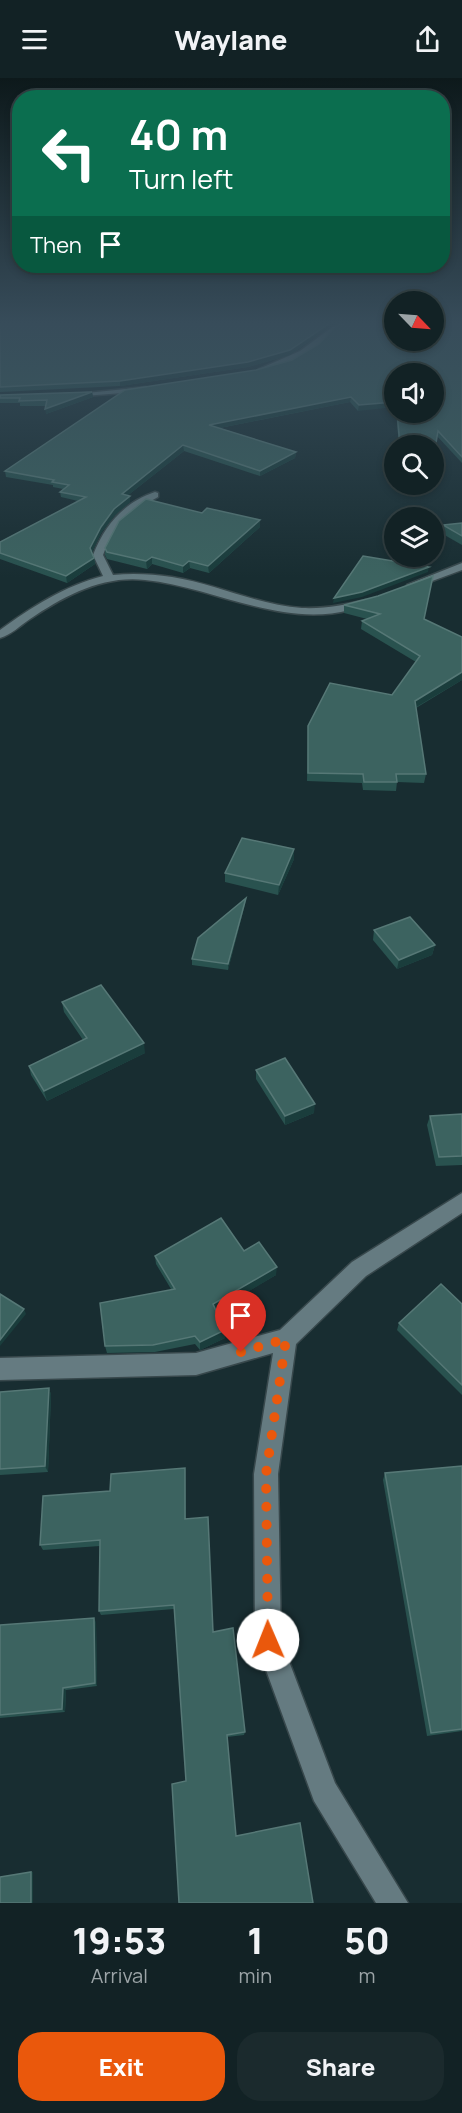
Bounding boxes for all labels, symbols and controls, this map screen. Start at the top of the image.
text: Waylane [175,21,287,58]
icon: menu [18,23,51,56]
icon: share [411,23,444,56]
text: 40 m [129,105,228,163]
icon: left [30,114,108,192]
text: Turn left [129,160,233,197]
icon: arrive [94,228,127,261]
text: Then [30,230,82,260]
north arrow [384,291,444,351]
map controls [384,291,444,567]
button: sound [384,363,444,423]
button: search [384,435,444,495]
button: layers [384,507,444,567]
pin [215,1290,266,1352]
icon: arrive [224,1299,257,1332]
position arrow [236,1608,300,1672]
text: 19:53 [72,1916,166,1965]
text: 1 [247,1916,263,1965]
text: 50 [344,1916,390,1965]
text: Arrival [91,1962,148,1989]
text: min [239,1962,272,1989]
text: m [359,1962,376,1989]
button: Exit [18,2032,225,2101]
button: Share [237,2032,444,2101]

